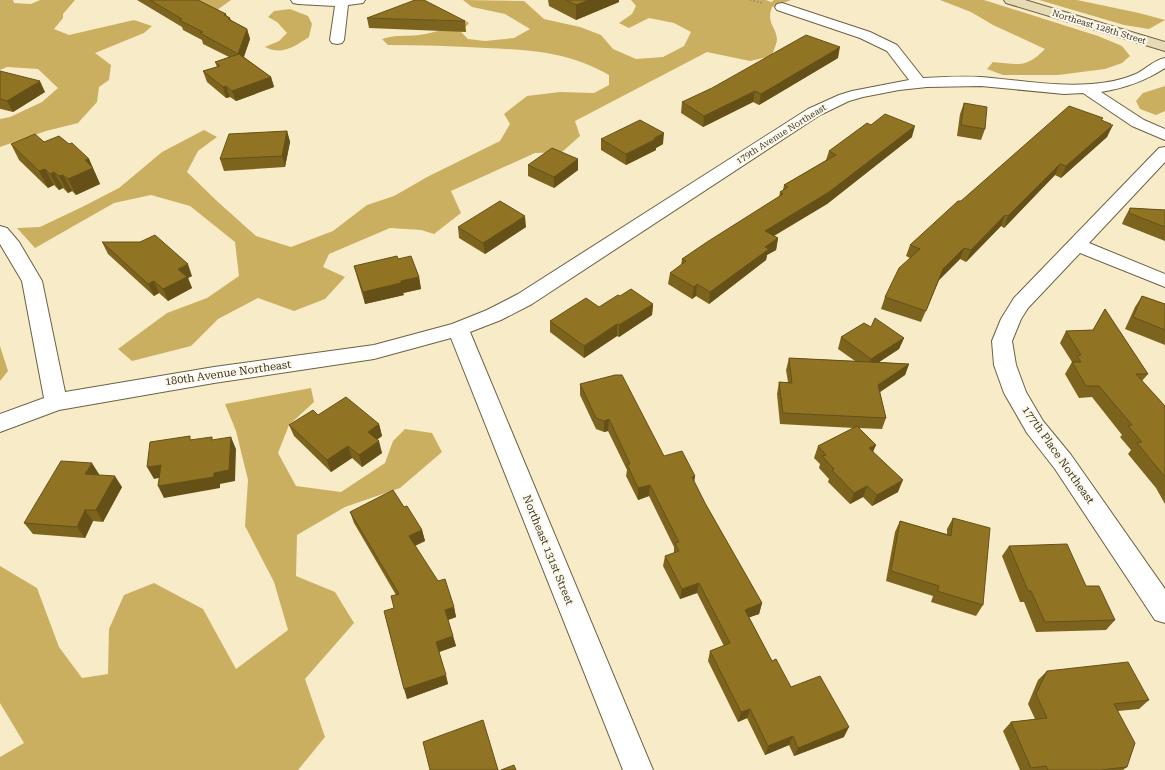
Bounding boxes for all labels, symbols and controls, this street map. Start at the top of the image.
street label: Northeast 128th Street [1051,8,1148,46]
street label: 179th Avenue Northeast [734,102,828,166]
street label: 180th Avenue Northeast [164,358,292,388]
street label: 177th Place Northeast [1019,404,1097,506]
street label: Northeast 131st Street [520,493,576,607]

